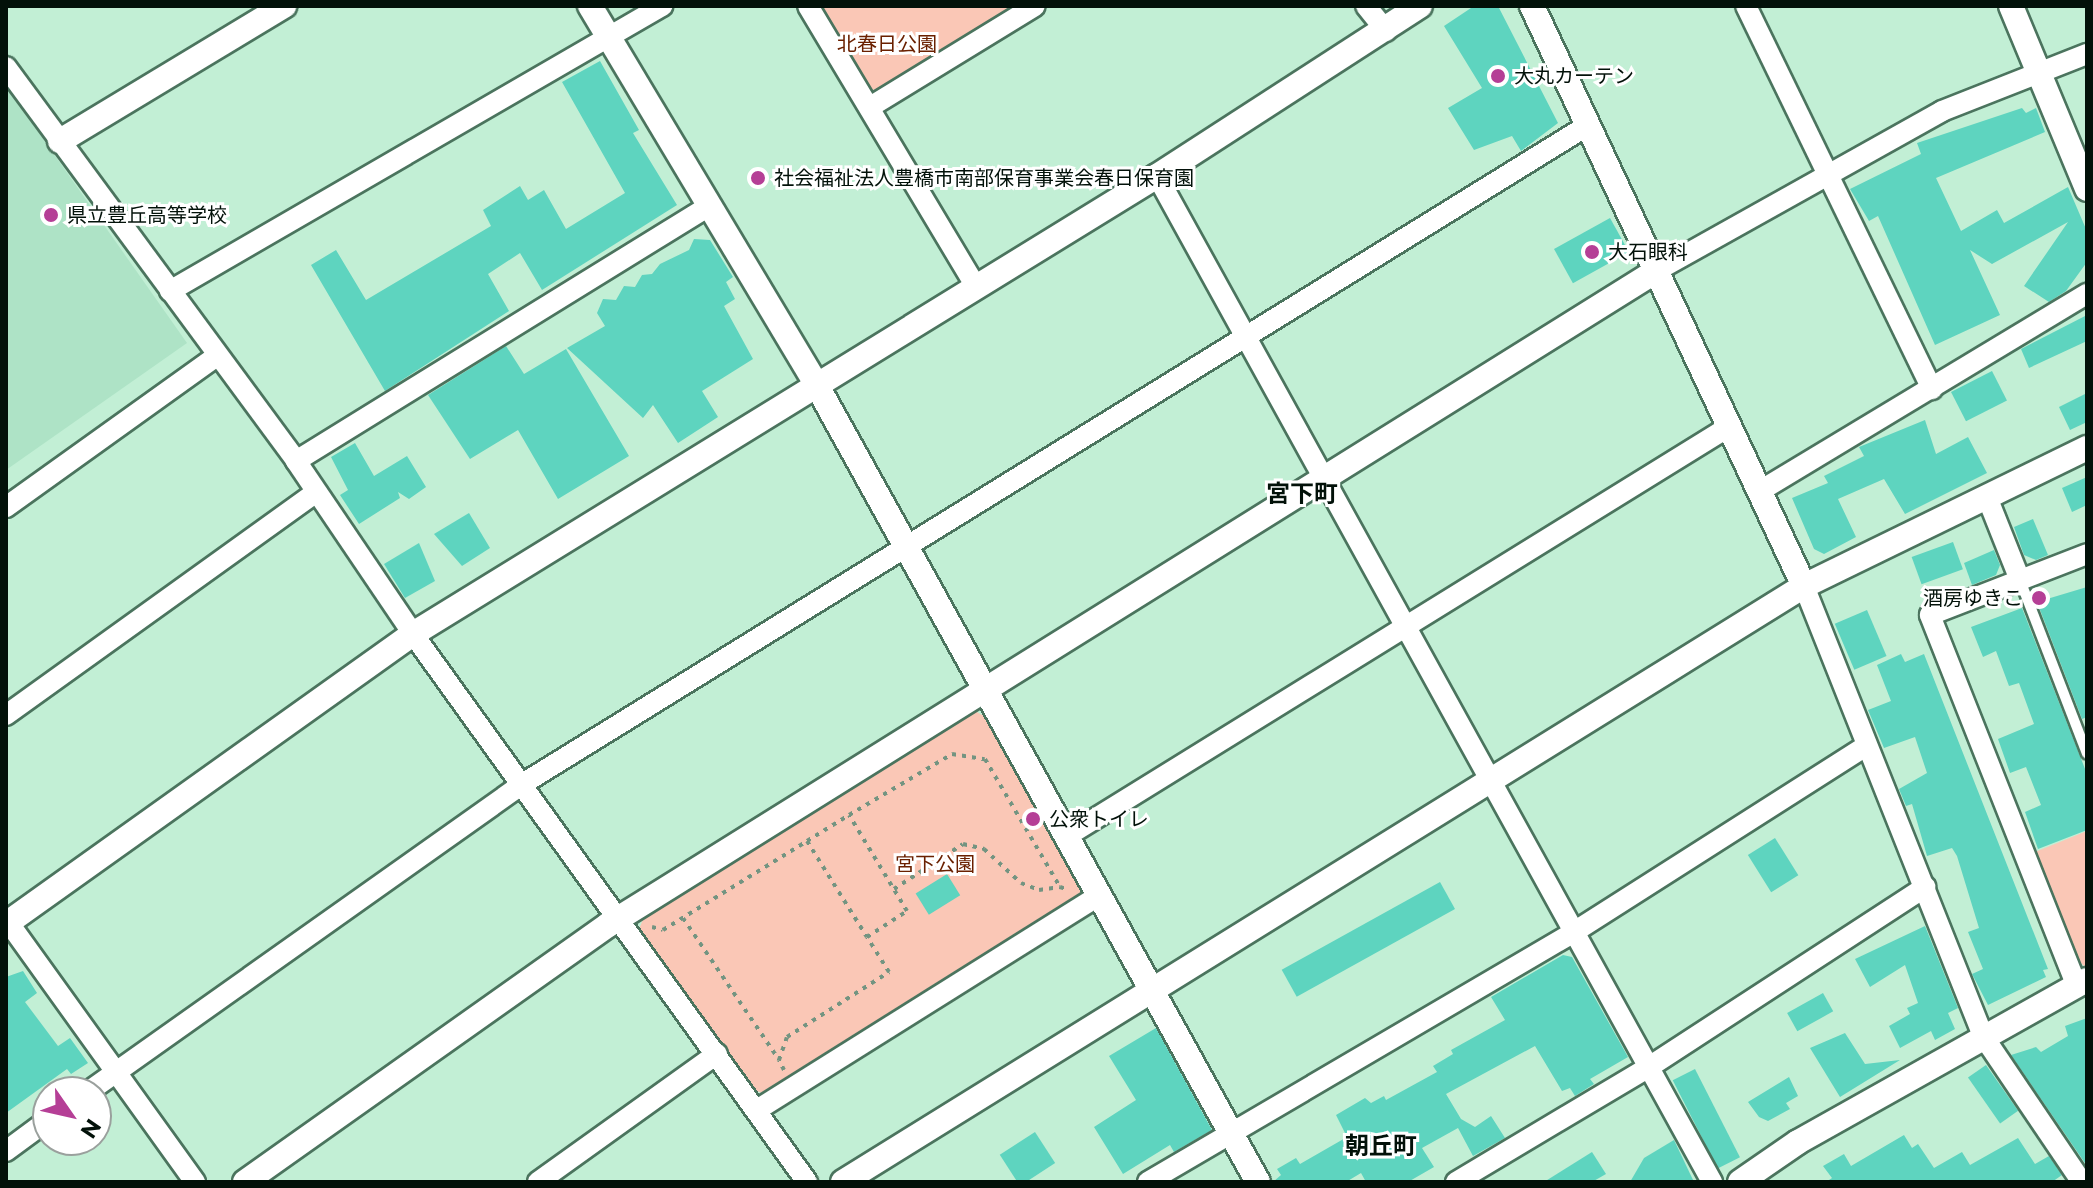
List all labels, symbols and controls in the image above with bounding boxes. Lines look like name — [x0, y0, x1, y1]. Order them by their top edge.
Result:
park label: 北春日公園 — [837, 32, 937, 56]
place label: 大丸カーテン — [1514, 64, 1634, 88]
marker: 大丸カーテン — [1489, 67, 1507, 85]
place label: 社会福祉法人豊橋市南部保育事業会春日保育園 — [774, 166, 1194, 190]
marker: 社会福祉法人豊橋市南部保育事業会春日保育園 — [749, 169, 767, 187]
place label: 県立豊丘高等学校 — [67, 203, 227, 227]
marker: 県立豊丘高等学校 — [42, 206, 60, 224]
place label: 大石眼科 — [1608, 240, 1688, 264]
marker: 大石眼科 — [1583, 243, 1601, 261]
district label: 宮下町 — [1266, 480, 1338, 508]
place label: 酒房ゆきこ — [1923, 586, 2023, 610]
marker: 酒房ゆきこ — [2030, 589, 2048, 607]
place label: 公衆トイレ — [1049, 807, 1149, 831]
marker: 公衆トイレ — [1024, 810, 1042, 828]
park label: 宮下公園 — [895, 852, 975, 876]
north arrow — [32, 1076, 112, 1156]
text: N — [74, 1114, 107, 1144]
district label: 朝丘町 — [1345, 1132, 1417, 1160]

